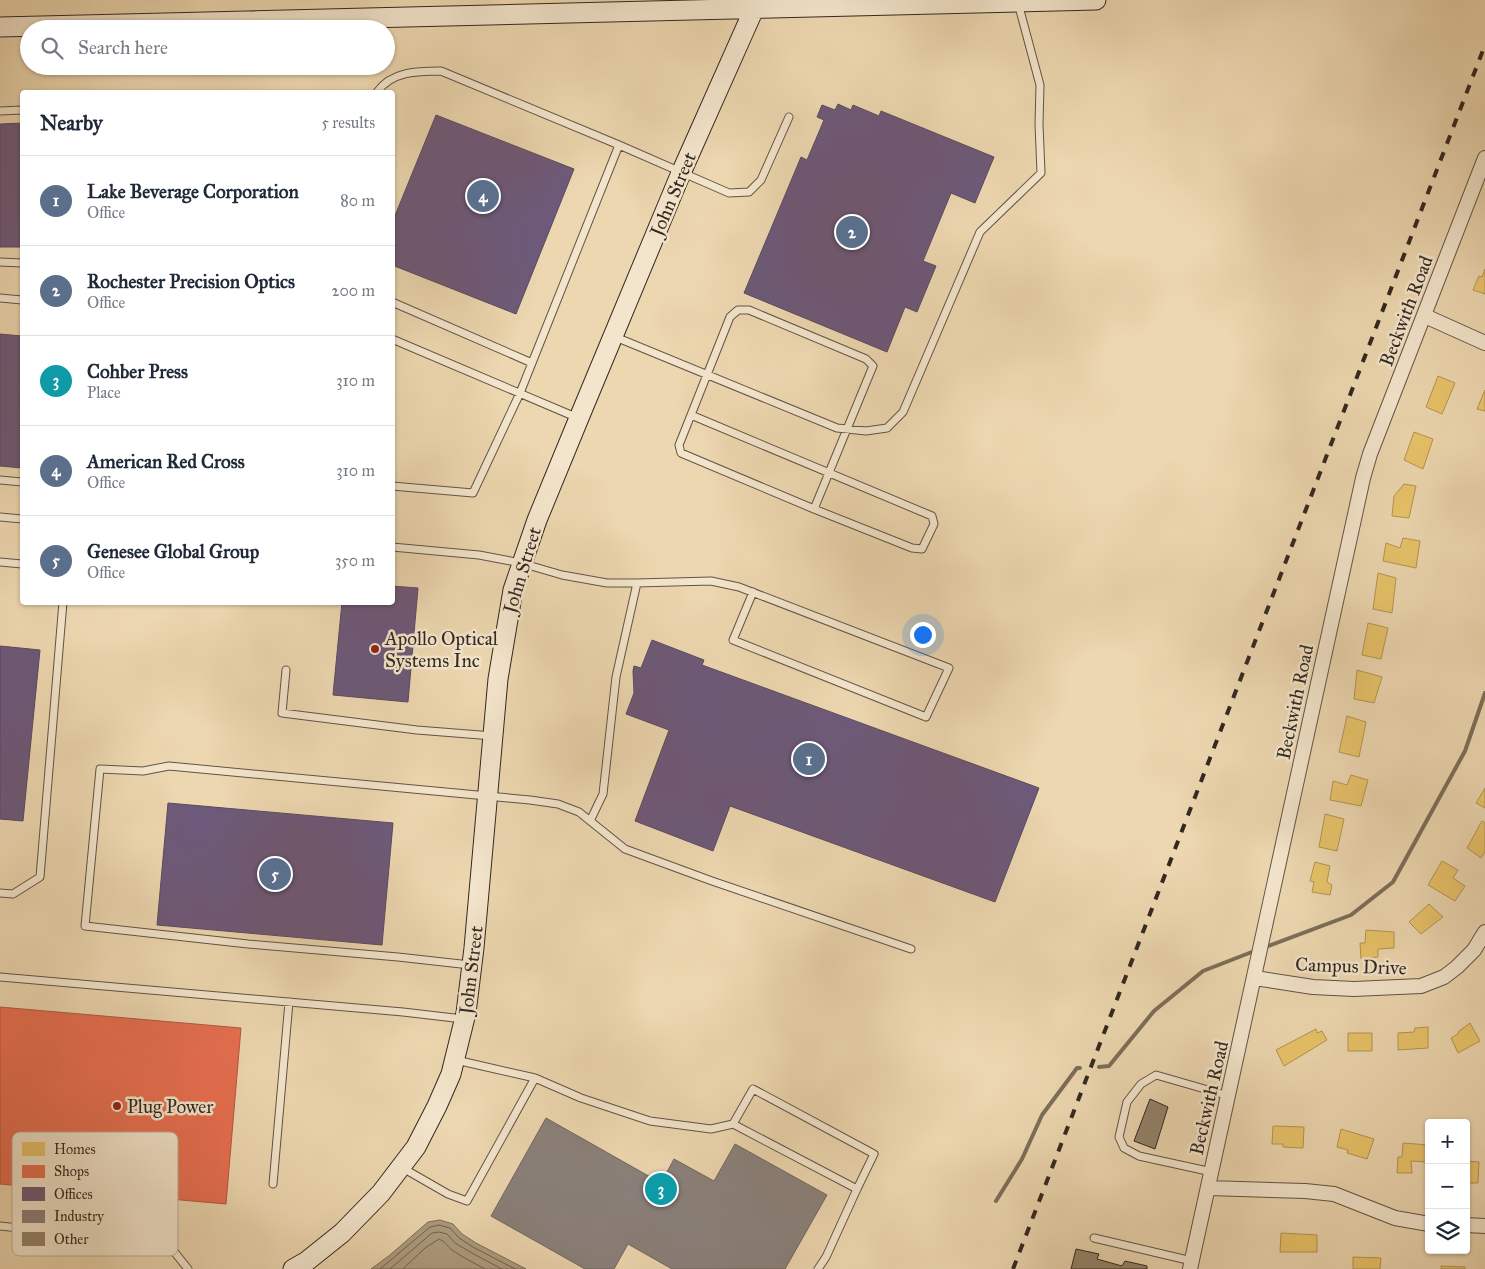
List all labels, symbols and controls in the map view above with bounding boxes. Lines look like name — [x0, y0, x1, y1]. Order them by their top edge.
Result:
search box — [20, 20, 395, 75]
icon: search — [38, 34, 66, 62]
text: Search here — [78, 36, 168, 59]
text: Nearby — [40, 110, 103, 136]
text: 5 results — [321, 113, 375, 132]
street label: John Street — [644, 148, 702, 242]
pin: 4 — [467, 177, 499, 215]
text: Lake Beverage Corporation — [87, 180, 299, 203]
text: 1 — [53, 191, 59, 210]
text: 80 m — [340, 191, 375, 210]
text: Office — [87, 203, 125, 222]
pin: 2 — [836, 213, 868, 251]
street label: Beckwith Road — [1374, 252, 1438, 370]
text: Rochester Precision Optics — [87, 270, 295, 293]
text: 2 — [52, 281, 60, 300]
text: 200 m — [332, 281, 375, 300]
text: Office — [87, 293, 125, 312]
text: Cohber Press — [87, 360, 188, 383]
text: 3 — [53, 371, 59, 390]
text: 310 m — [336, 371, 375, 390]
text: Place — [87, 383, 121, 402]
text: American Red Cross — [87, 450, 245, 473]
text: 4 — [52, 461, 60, 480]
text: 310 m — [336, 461, 375, 480]
text: Office — [87, 473, 125, 492]
street label: John Street — [497, 524, 547, 618]
text: Genesee Global Group — [87, 540, 259, 563]
text: 5 — [52, 551, 60, 570]
text: 350 m — [335, 551, 375, 570]
text: Office — [87, 563, 125, 582]
your location — [910, 622, 936, 648]
place label: Apollo Optical Systems Inc — [384, 627, 499, 672]
street label: Beckwith Road — [1272, 642, 1318, 761]
marker: Apollo Optical Systems Inc — [369, 643, 381, 655]
pin: 1 — [793, 740, 825, 778]
pin: 5 — [259, 855, 291, 893]
street label: John Street — [454, 924, 489, 1018]
street label: Campus Drive — [1295, 953, 1407, 979]
street label: Beckwith Road — [1185, 1038, 1233, 1157]
place label: Plug Power — [127, 1095, 214, 1119]
marker: Plug Power — [111, 1100, 123, 1112]
map controls — [1425, 1119, 1470, 1254]
button: + — [1425, 1119, 1470, 1164]
legend — [12, 1132, 178, 1256]
text: Homes — [54, 1141, 96, 1158]
text: Shops — [54, 1163, 89, 1180]
button: − — [1425, 1164, 1470, 1209]
pin: 3 — [645, 1170, 677, 1208]
text: Offices — [54, 1186, 93, 1203]
text: Industry — [54, 1208, 104, 1225]
button: layers — [1425, 1209, 1470, 1254]
text: Other — [54, 1231, 89, 1248]

